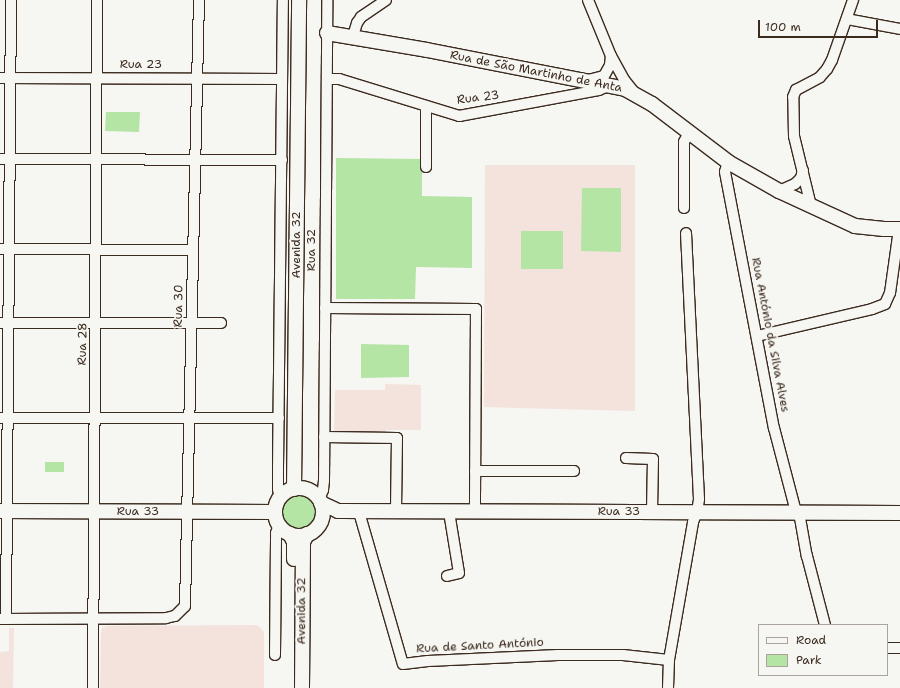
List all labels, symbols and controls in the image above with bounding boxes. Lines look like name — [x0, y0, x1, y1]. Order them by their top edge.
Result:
scale bar — [760, 12, 880, 38]
text: 100 m — [765, 19, 801, 35]
street label: Rua de São Martinho de Anta — [449, 48, 623, 96]
street label: Rua 23 — [120, 58, 162, 72]
street label: Rua 23 — [456, 88, 500, 108]
street label: Avenida 32 — [290, 211, 304, 279]
street label: Rua 32 — [305, 229, 319, 271]
street label: Rua António da Silva Alves — [748, 256, 792, 414]
street label: Rua 30 — [171, 284, 187, 328]
street label: Rua 28 — [75, 322, 91, 366]
street label: Rua 33 — [117, 505, 159, 519]
street label: Rua 33 — [598, 505, 640, 519]
street label: Avenida 32 — [295, 577, 309, 645]
legend — [758, 624, 888, 676]
text: Road — [796, 632, 826, 648]
street label: Rua de Santo António — [416, 635, 544, 657]
text: Park — [796, 652, 822, 668]

